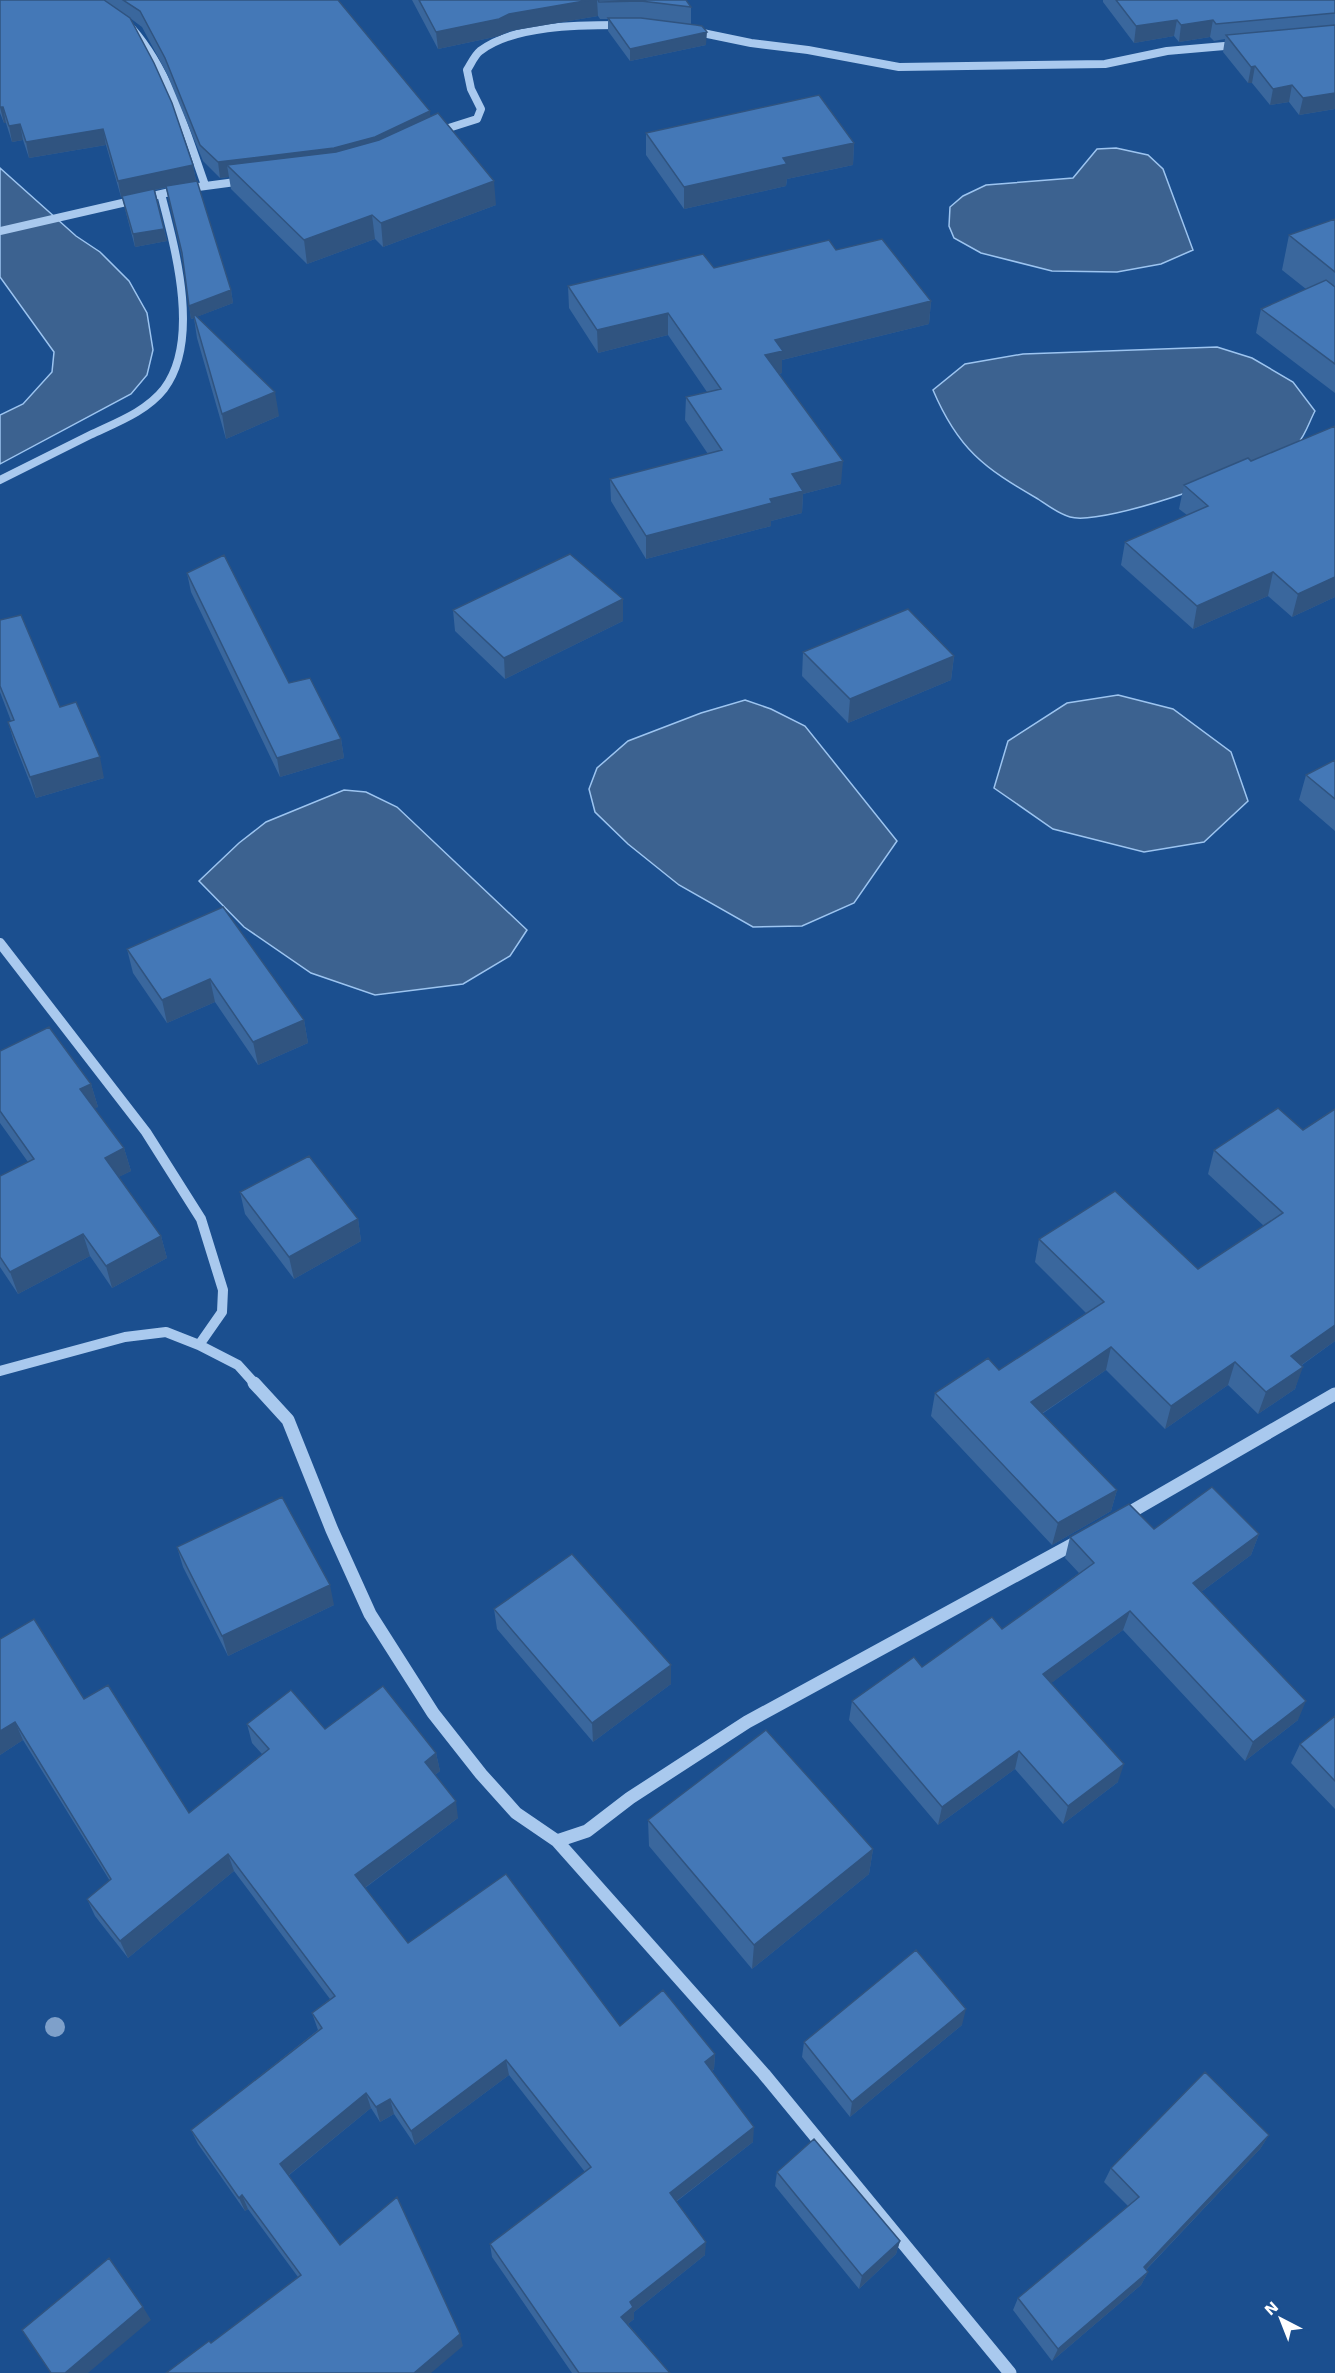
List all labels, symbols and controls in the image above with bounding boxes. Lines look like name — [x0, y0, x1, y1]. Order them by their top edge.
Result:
north arrow — [1251, 2289, 1311, 2349]
text: N — [1261, 2297, 1282, 2319]

